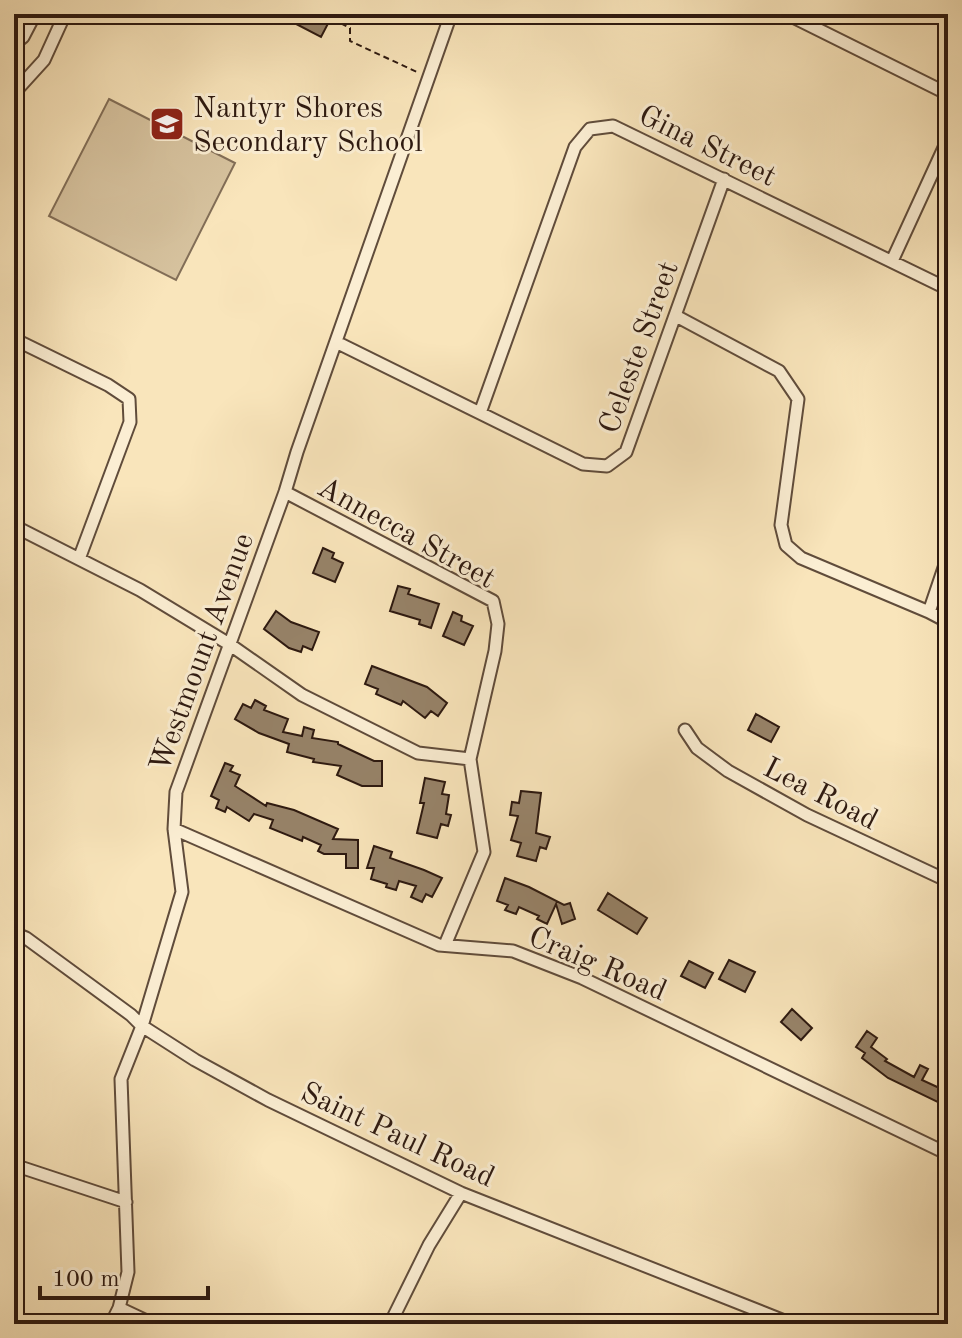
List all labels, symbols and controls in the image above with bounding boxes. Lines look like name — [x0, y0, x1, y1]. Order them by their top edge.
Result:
place label: Nantyr Shores Secondary School — [193, 94, 423, 158]
street label: Gina Street — [634, 101, 780, 193]
school or university icon: Nantyr Shores Secondary School — [148, 105, 186, 143]
street label: Celeste Street — [595, 257, 685, 438]
street label: Annecca Street — [312, 473, 500, 595]
street label: Westmount Avenue — [146, 529, 260, 776]
street label: Lea Road — [758, 753, 882, 836]
street label: Craig Road — [524, 922, 671, 1007]
street label: Saint Paul Road — [296, 1078, 499, 1194]
scale bar — [40, 1250, 208, 1300]
text: 100 m — [52, 1268, 120, 1292]

